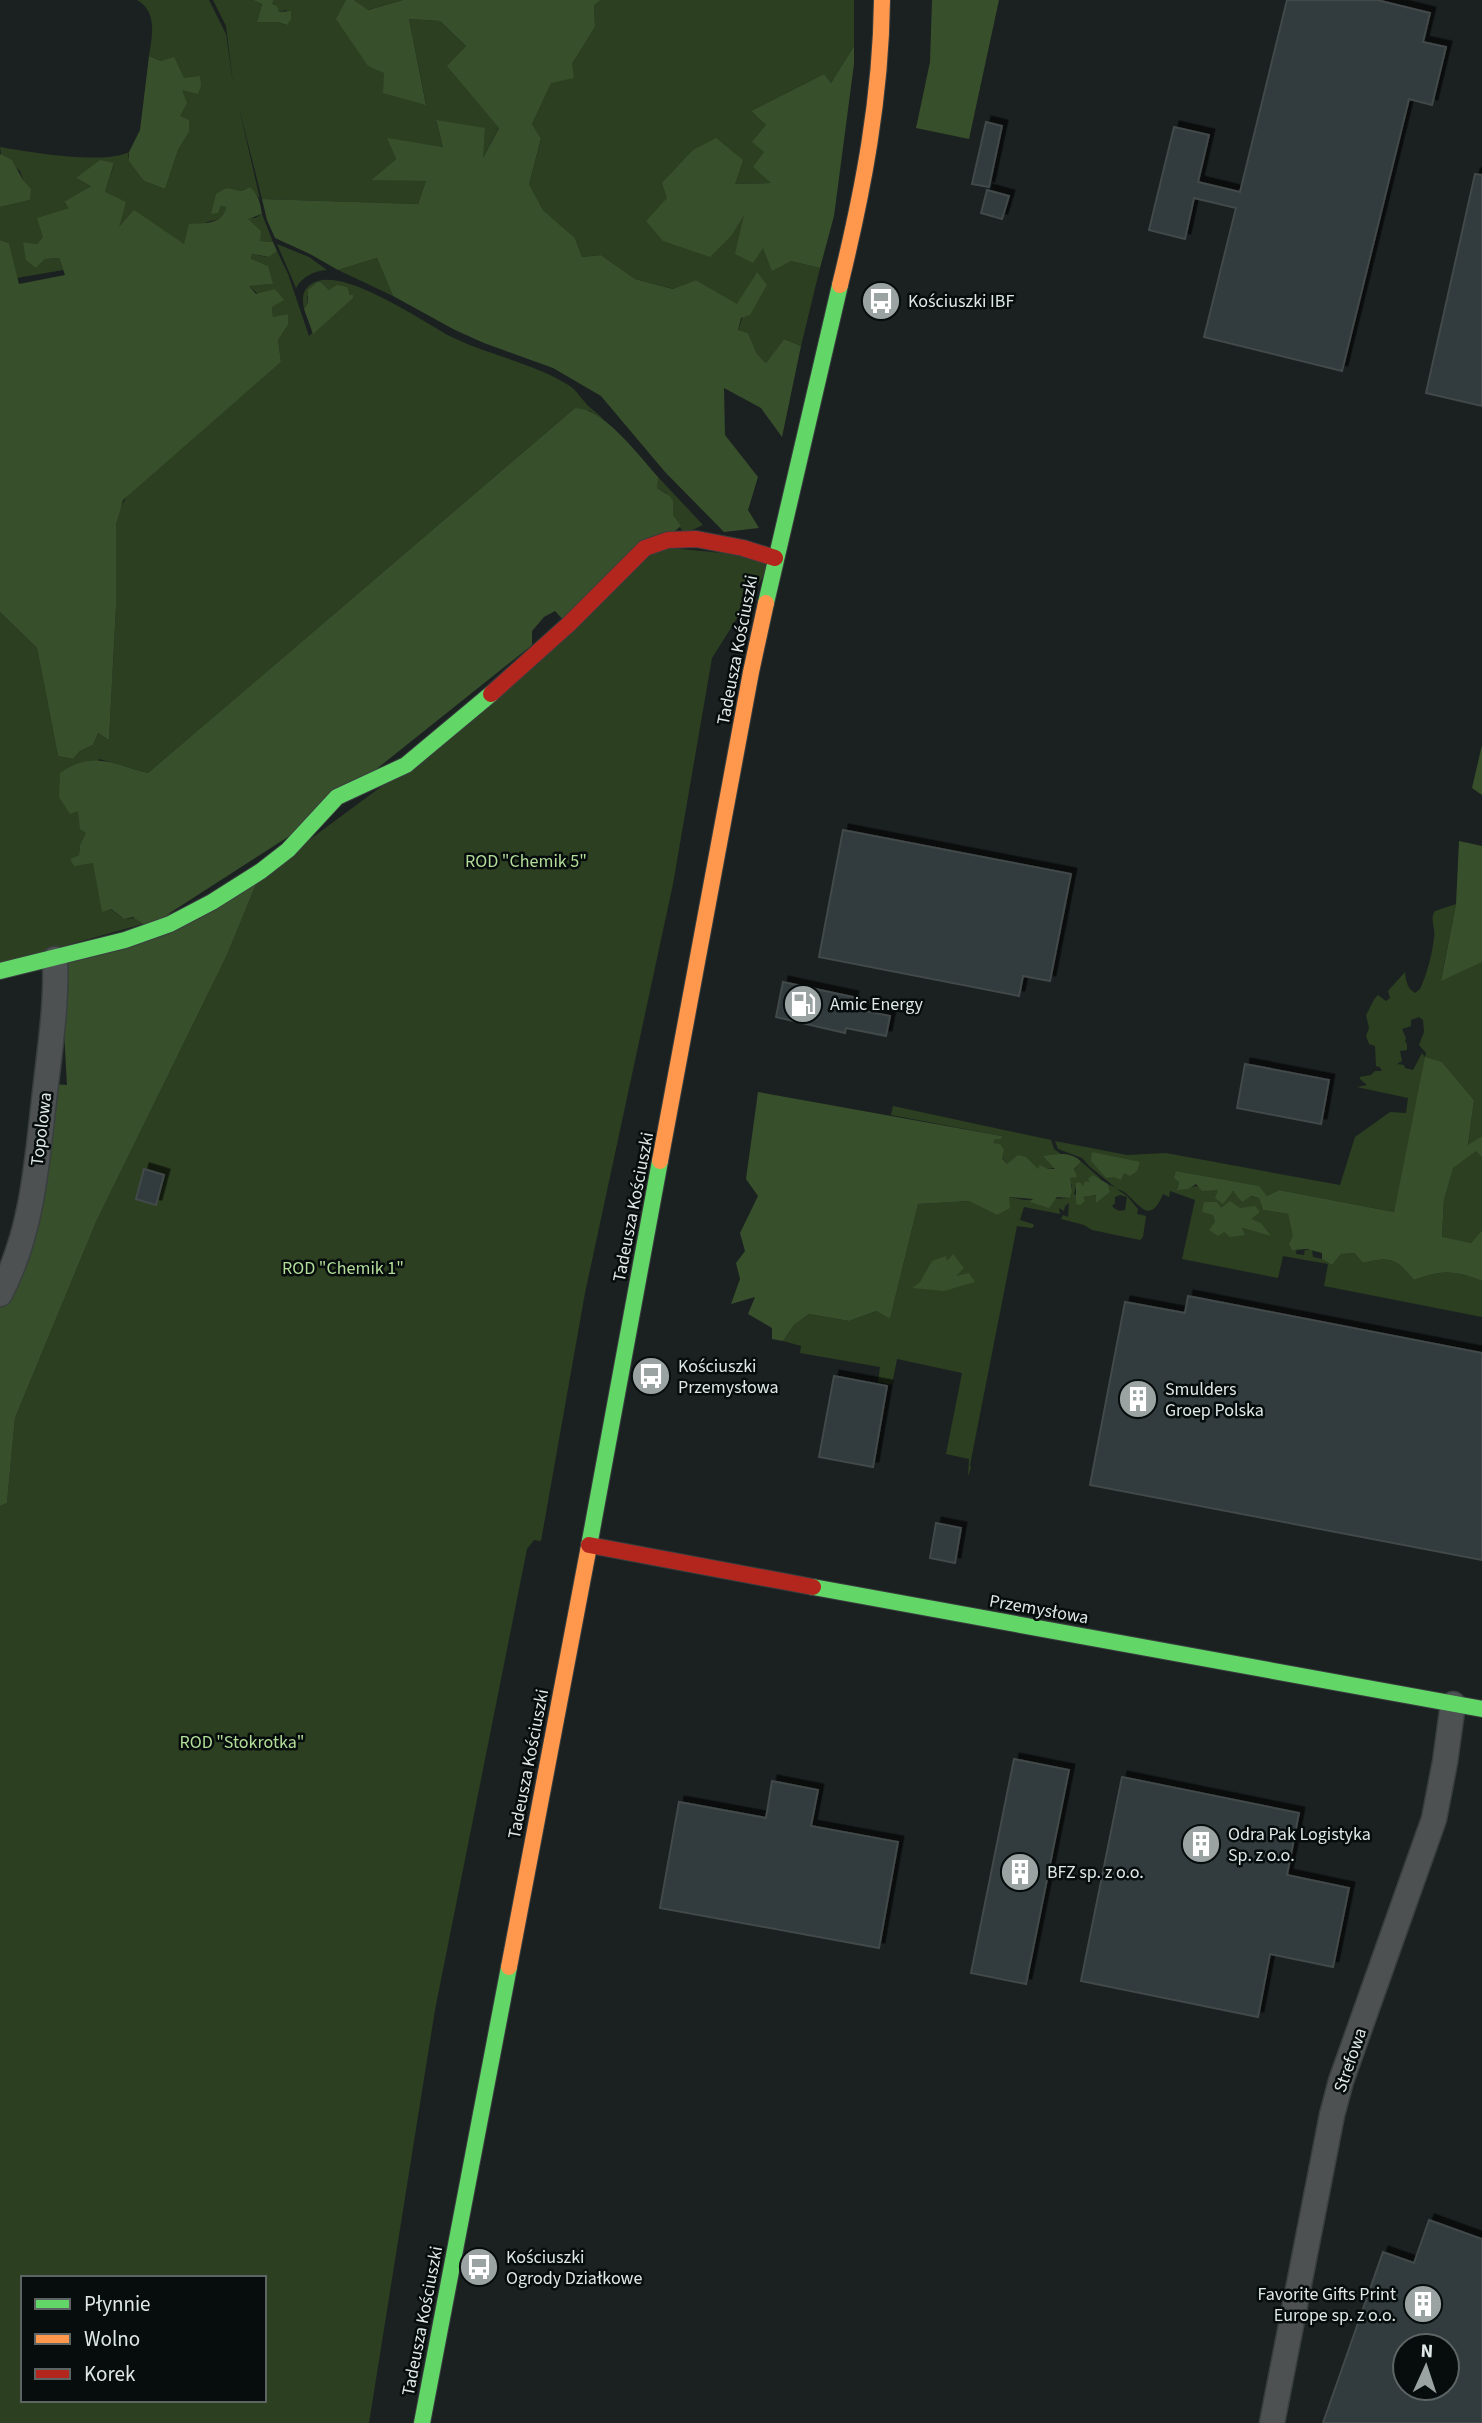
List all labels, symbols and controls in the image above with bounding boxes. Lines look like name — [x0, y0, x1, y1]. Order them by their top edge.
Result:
bus stop icon: Kościuszki IBF — [860, 280, 902, 322]
place label: Kościuszki IBF — [908, 289, 1014, 314]
street label: Tadeusza Kościuszki — [711, 573, 764, 727]
park label: ROD "Chemik 5" — [465, 849, 587, 874]
fuel station icon: Amic Energy — [782, 983, 824, 1025]
place label: Amic Energy — [830, 992, 924, 1017]
street label: Topolowa — [25, 1091, 58, 1167]
street label: Tadeusza Kościuszki — [607, 1130, 660, 1284]
park label: ROD "Chemik 1" — [282, 1256, 404, 1281]
place label: Kościuszki Przemysłowa — [678, 1354, 779, 1400]
bus stop icon: Kościuszki Przemysłowa — [630, 1355, 672, 1397]
place label: Smulders Groep Polska — [1165, 1377, 1264, 1423]
building icon: Smulders Groep Polska — [1117, 1378, 1159, 1420]
street label: Przemysłowa — [987, 1588, 1091, 1631]
street label: Tadeusza Kościuszki — [502, 1687, 555, 1841]
park label: ROD "Stokrotka" — [179, 1730, 305, 1755]
place label: Odra Pak Logistyka Sp. z o.o. — [1228, 1822, 1371, 1868]
building icon: Odra Pak Logistyka Sp. z o.o. — [1180, 1823, 1222, 1865]
building icon: BFZ sp. z o.o. — [999, 1851, 1041, 1893]
place label: BFZ sp. z o.o. — [1047, 1860, 1144, 1885]
street label: Strefowa — [1328, 2024, 1373, 2096]
street label: Tadeusza Kościuszki — [396, 2244, 449, 2398]
place label: Kościuszki Ogrody Działkowe — [506, 2245, 642, 2291]
bus stop icon: Kościuszki Ogrody Działkowe — [458, 2246, 500, 2288]
legend — [21, 2276, 266, 2402]
place label: Favorite Gifts Print Europe sp. z o.o. — [1258, 2282, 1396, 2328]
building icon: Favorite Gifts Print Europe sp. z o.o. — [1402, 2283, 1444, 2325]
text: Płynnie — [84, 2289, 151, 2319]
text: Wolno — [84, 2324, 140, 2354]
north arrow — [1391, 2332, 1461, 2402]
text: N — [1420, 2338, 1434, 2365]
text: Korek — [84, 2359, 136, 2389]

